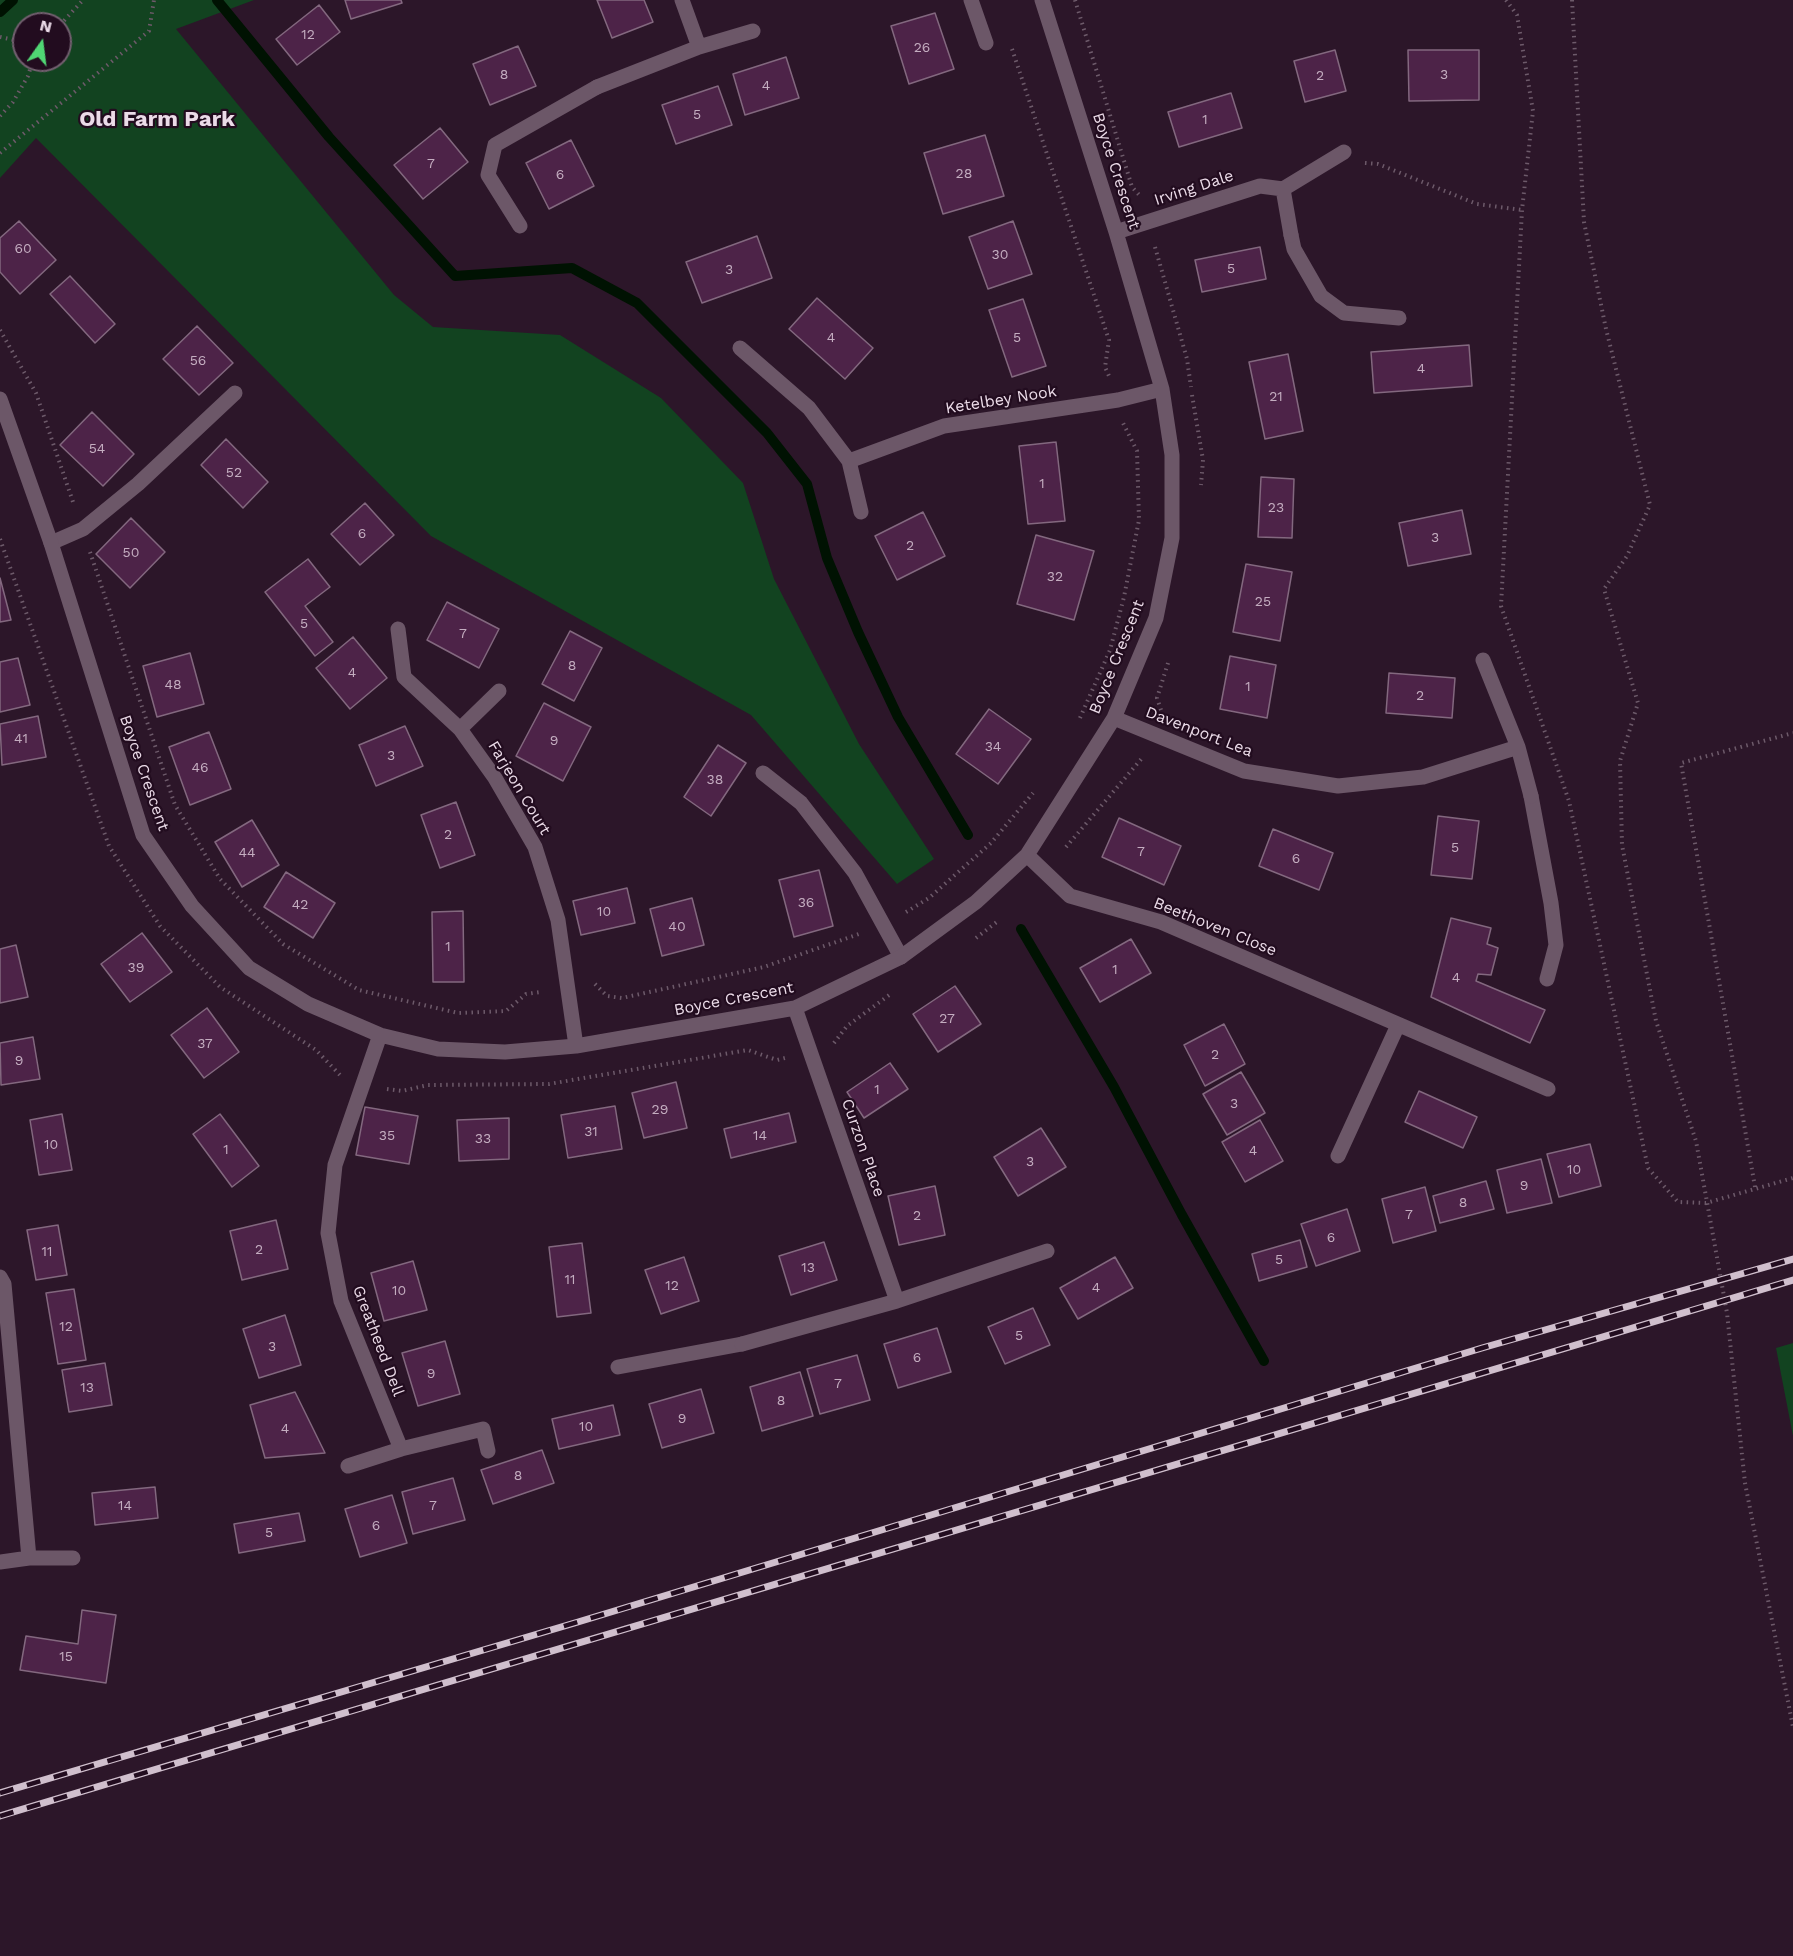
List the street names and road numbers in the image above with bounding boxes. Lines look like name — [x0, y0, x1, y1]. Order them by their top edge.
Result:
street label: Boyce Crescent — [1088, 110, 1144, 232]
street label: Irving Dale — [1152, 166, 1236, 210]
street label: Ketelbey Nook — [944, 382, 1058, 418]
street label: Boyce Crescent — [1085, 597, 1149, 717]
street label: Davenport Lea — [1143, 703, 1255, 761]
street label: Boyce Crescent — [115, 713, 173, 833]
street label: Farjeon Court — [483, 738, 555, 838]
street label: Beethoven Close — [1151, 894, 1279, 960]
street label: Boyce Crescent — [673, 978, 795, 1020]
street label: Curzon Place — [837, 1096, 889, 1200]
street label: Greatheed Dell — [348, 1283, 408, 1399]

